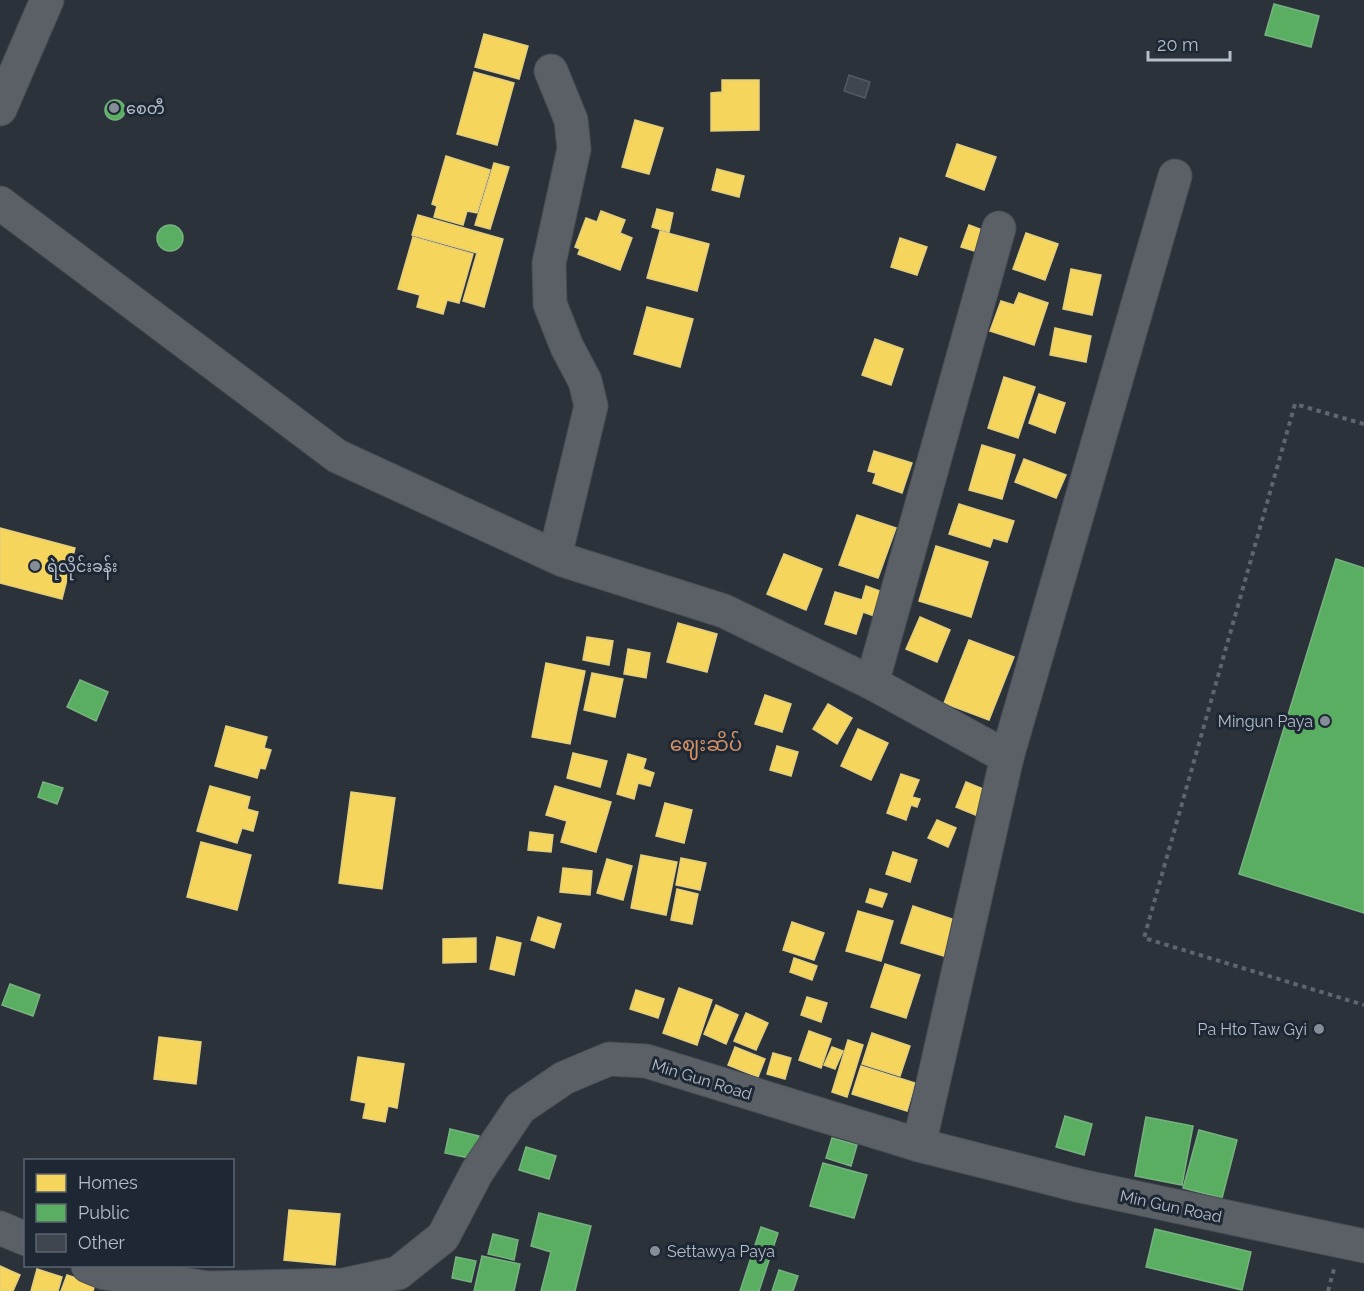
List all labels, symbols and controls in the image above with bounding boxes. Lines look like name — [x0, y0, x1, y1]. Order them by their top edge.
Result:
scale bar — [1148, 24, 1230, 62]
text: 20 m — [1157, 34, 1199, 55]
place label: စေတီ — [126, 98, 165, 118]
marker: စေတီ — [107, 101, 121, 115]
place label: ရဲလိုင်းခန်း — [47, 555, 117, 581]
marker: ရဲလိုင်းခန်း — [28, 559, 42, 573]
place label: Mingun Paya — [1218, 712, 1313, 731]
marker: Mingun Paya — [1318, 714, 1332, 728]
district label: ဈေးဆိပ် — [670, 730, 742, 760]
place label: Pa Hto Taw Gyi — [1198, 1020, 1307, 1039]
marker: Pa Hto Taw Gyi — [1312, 1022, 1326, 1036]
street label: Min Gun Road — [649, 1055, 754, 1104]
legend — [24, 1159, 234, 1267]
text: Homes — [78, 1172, 138, 1193]
street label: Min Gun Road — [1118, 1186, 1224, 1227]
text: Public — [78, 1202, 130, 1223]
text: Other — [78, 1232, 126, 1253]
place label: Settawya Paya — [667, 1242, 775, 1261]
marker: Settawya Paya — [648, 1244, 662, 1258]

